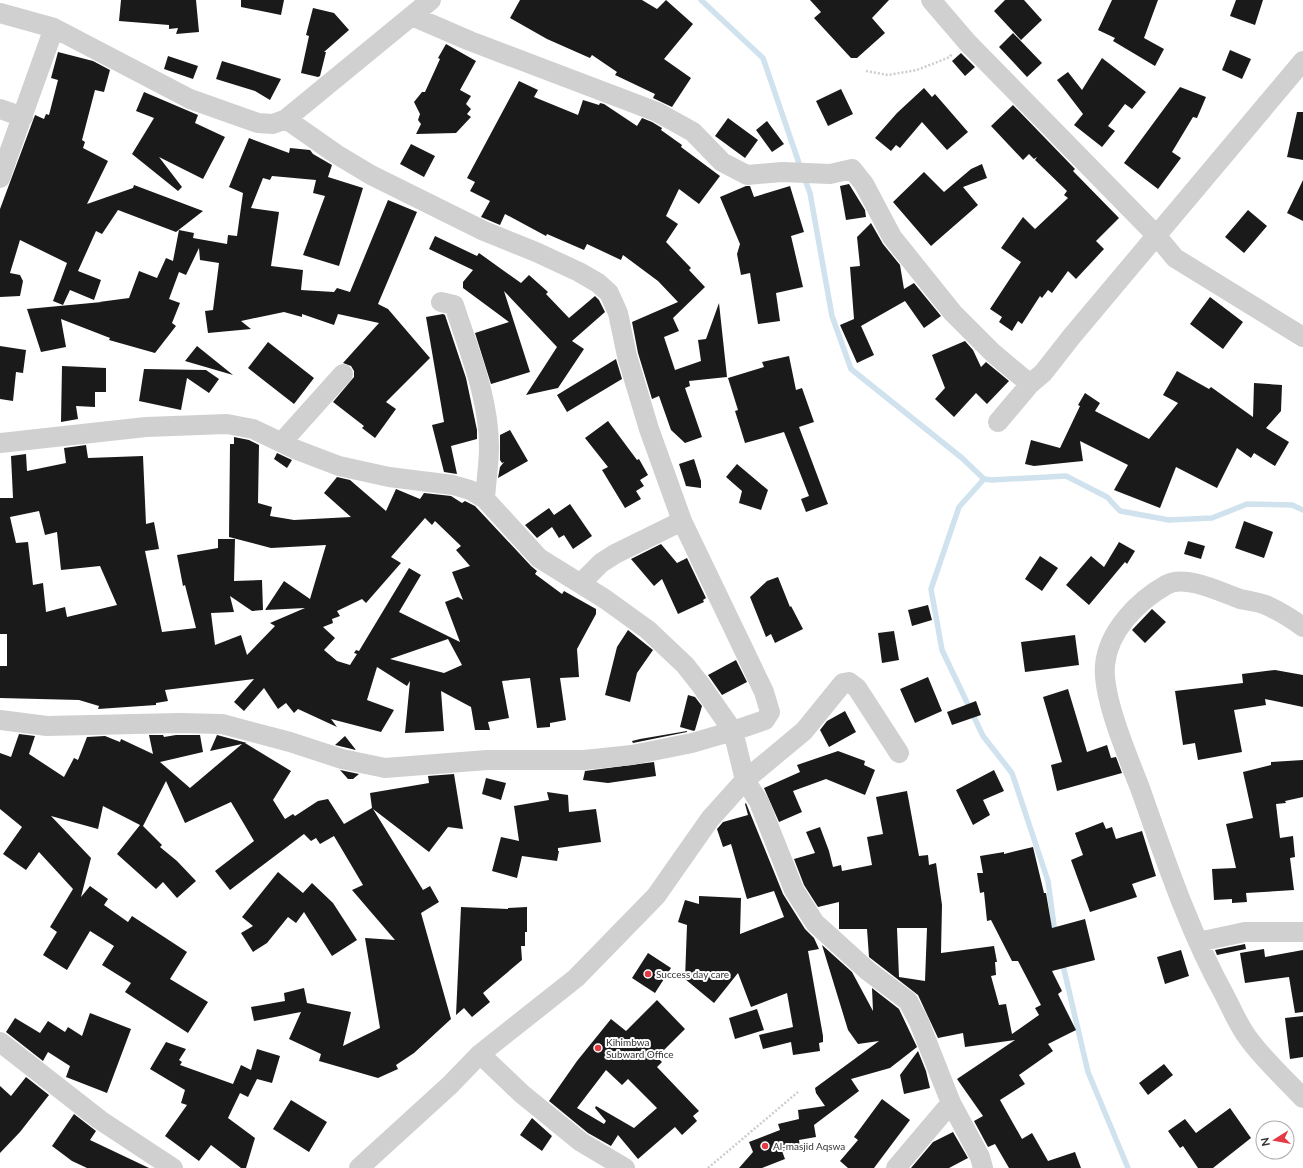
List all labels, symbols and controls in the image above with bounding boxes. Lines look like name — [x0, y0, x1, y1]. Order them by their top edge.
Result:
place label: Success day care — [656, 968, 729, 980]
marker: Success day care — [643, 969, 653, 979]
place label: Kihimbwa Subward Office — [606, 1036, 674, 1060]
marker: Kihimbwa Subward Office — [593, 1043, 603, 1053]
north arrow — [1255, 1120, 1295, 1160]
text: N — [1258, 1137, 1272, 1147]
place label: Al-masjid Aqswa — [773, 1140, 845, 1152]
marker: Al-masjid Aqswa — [760, 1141, 770, 1151]

